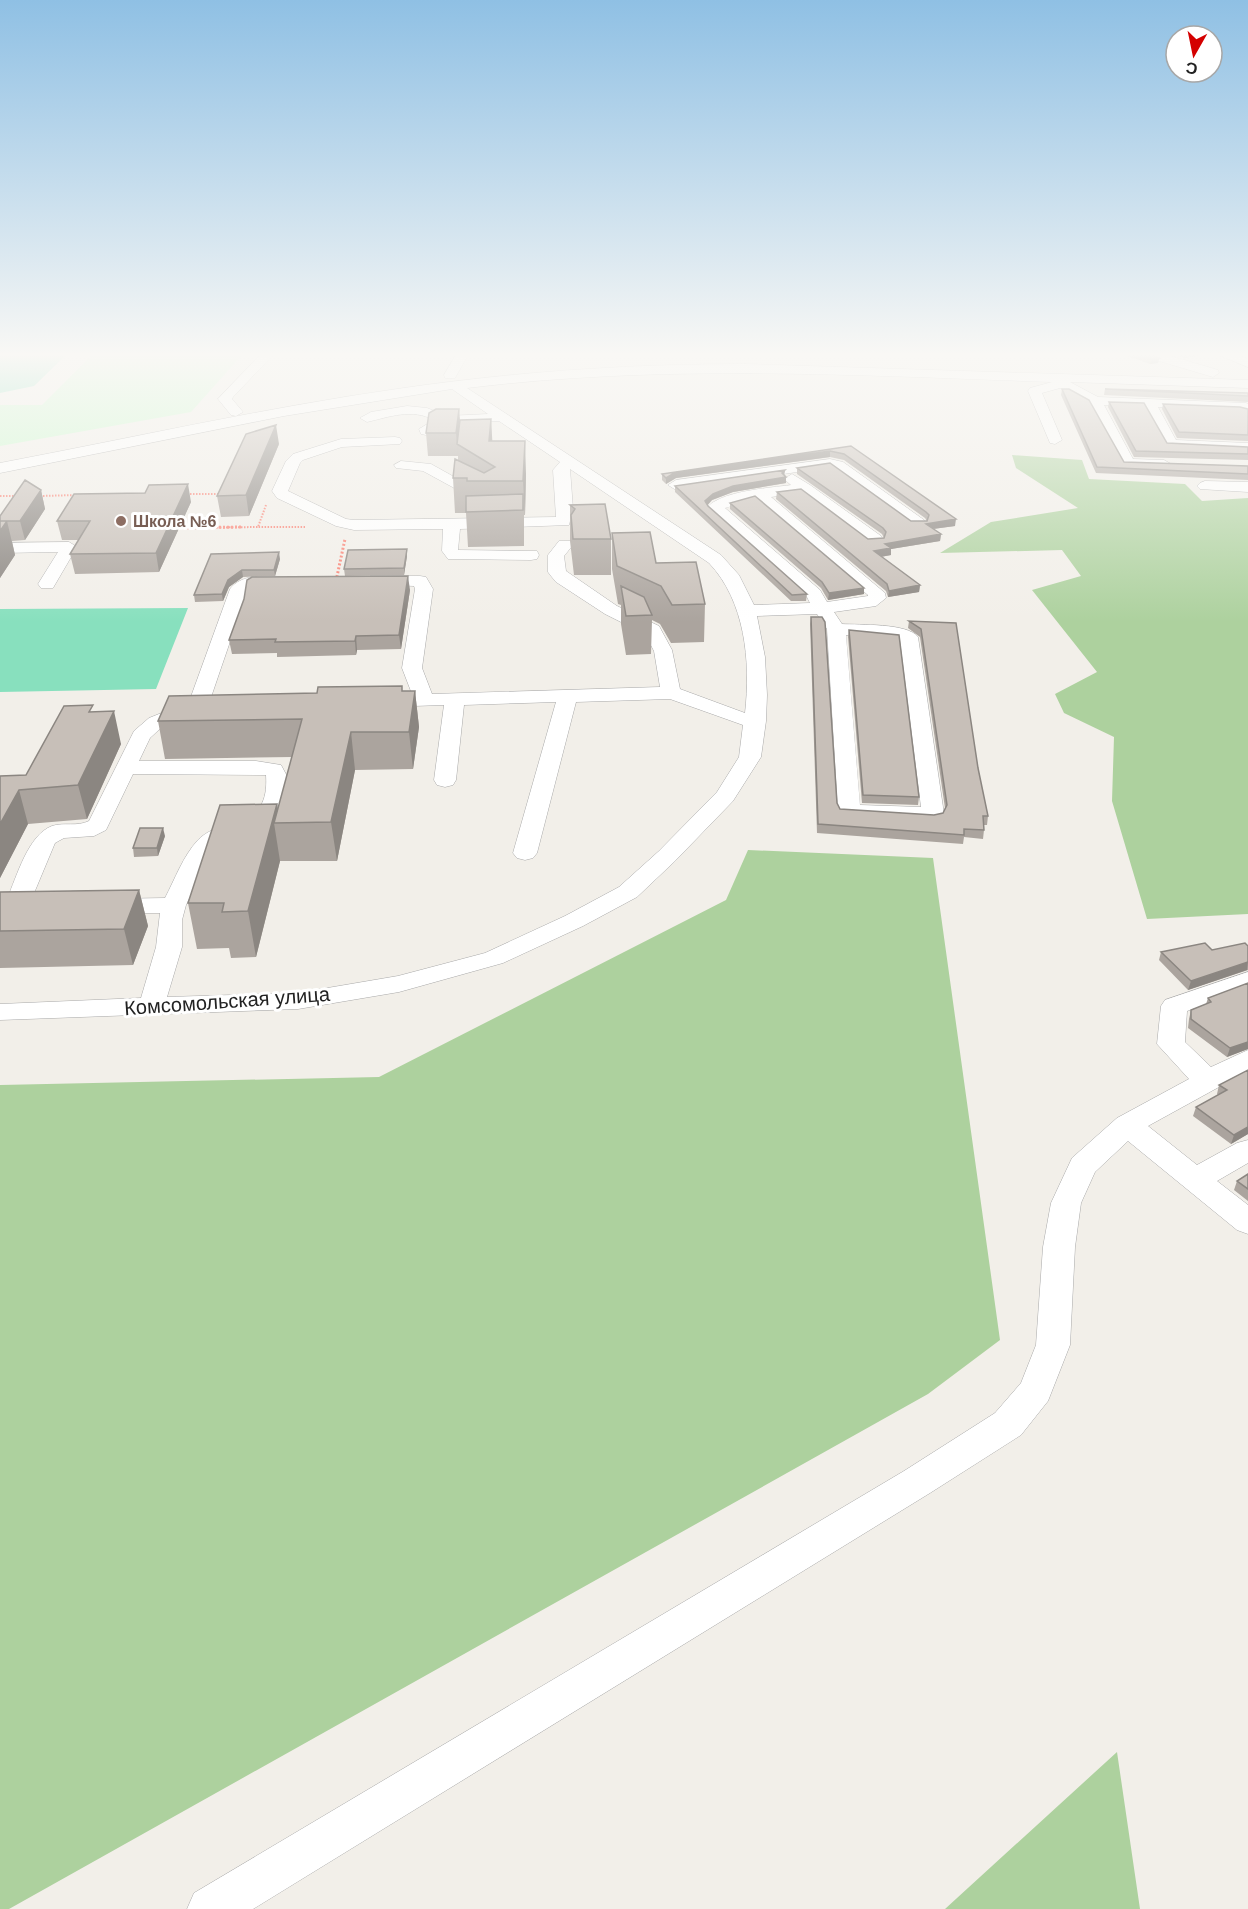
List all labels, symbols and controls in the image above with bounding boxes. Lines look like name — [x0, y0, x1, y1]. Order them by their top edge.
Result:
north arrow — [1164, 24, 1224, 84]
text: С — [1184, 59, 1199, 78]
place label: Школа №6 — [133, 513, 217, 530]
marker: Школа №6 — [114, 514, 128, 528]
street label: Комсомольская улица — [123, 983, 331, 1019]

